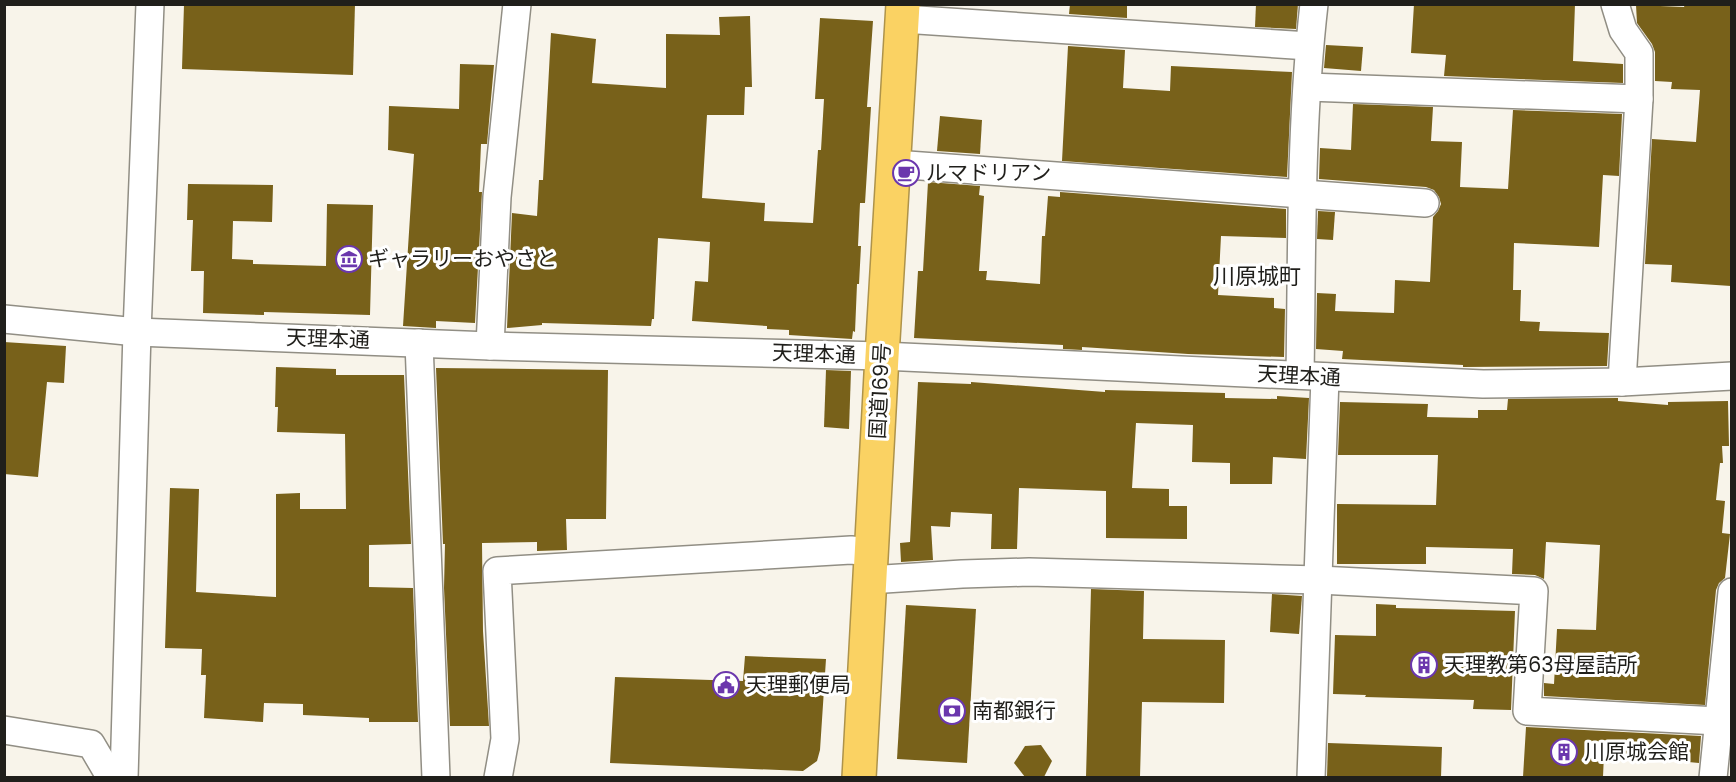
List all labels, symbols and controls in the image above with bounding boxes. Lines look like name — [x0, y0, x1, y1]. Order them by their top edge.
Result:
cafe icon: ルマドリアン — [891, 158, 921, 188]
place label: ルマドリアン — [926, 158, 1051, 187]
museum icon: ギャラリーおやさと — [334, 244, 364, 274]
place label: ギャラリーおやさと — [368, 244, 557, 273]
district label: 川原城町 — [1213, 261, 1301, 292]
street label: 天理本通 — [286, 323, 370, 354]
street label: 天理本通 — [772, 338, 856, 369]
street label: 国道169号 — [863, 342, 897, 440]
street label: 天理本通 — [1256, 359, 1342, 392]
building icon: 天理教第63母屋詰所 — [1409, 650, 1439, 680]
place label: 天理教第63母屋詰所 — [1444, 650, 1638, 679]
public building icon: 天理郵便局 — [711, 670, 741, 700]
place label: 天理郵便局 — [746, 670, 851, 699]
bank icon: 南都銀行 — [937, 696, 967, 726]
place label: 南都銀行 — [972, 696, 1056, 725]
building icon: 川原城会館 — [1549, 737, 1579, 767]
place label: 川原城会館 — [1584, 737, 1689, 766]

